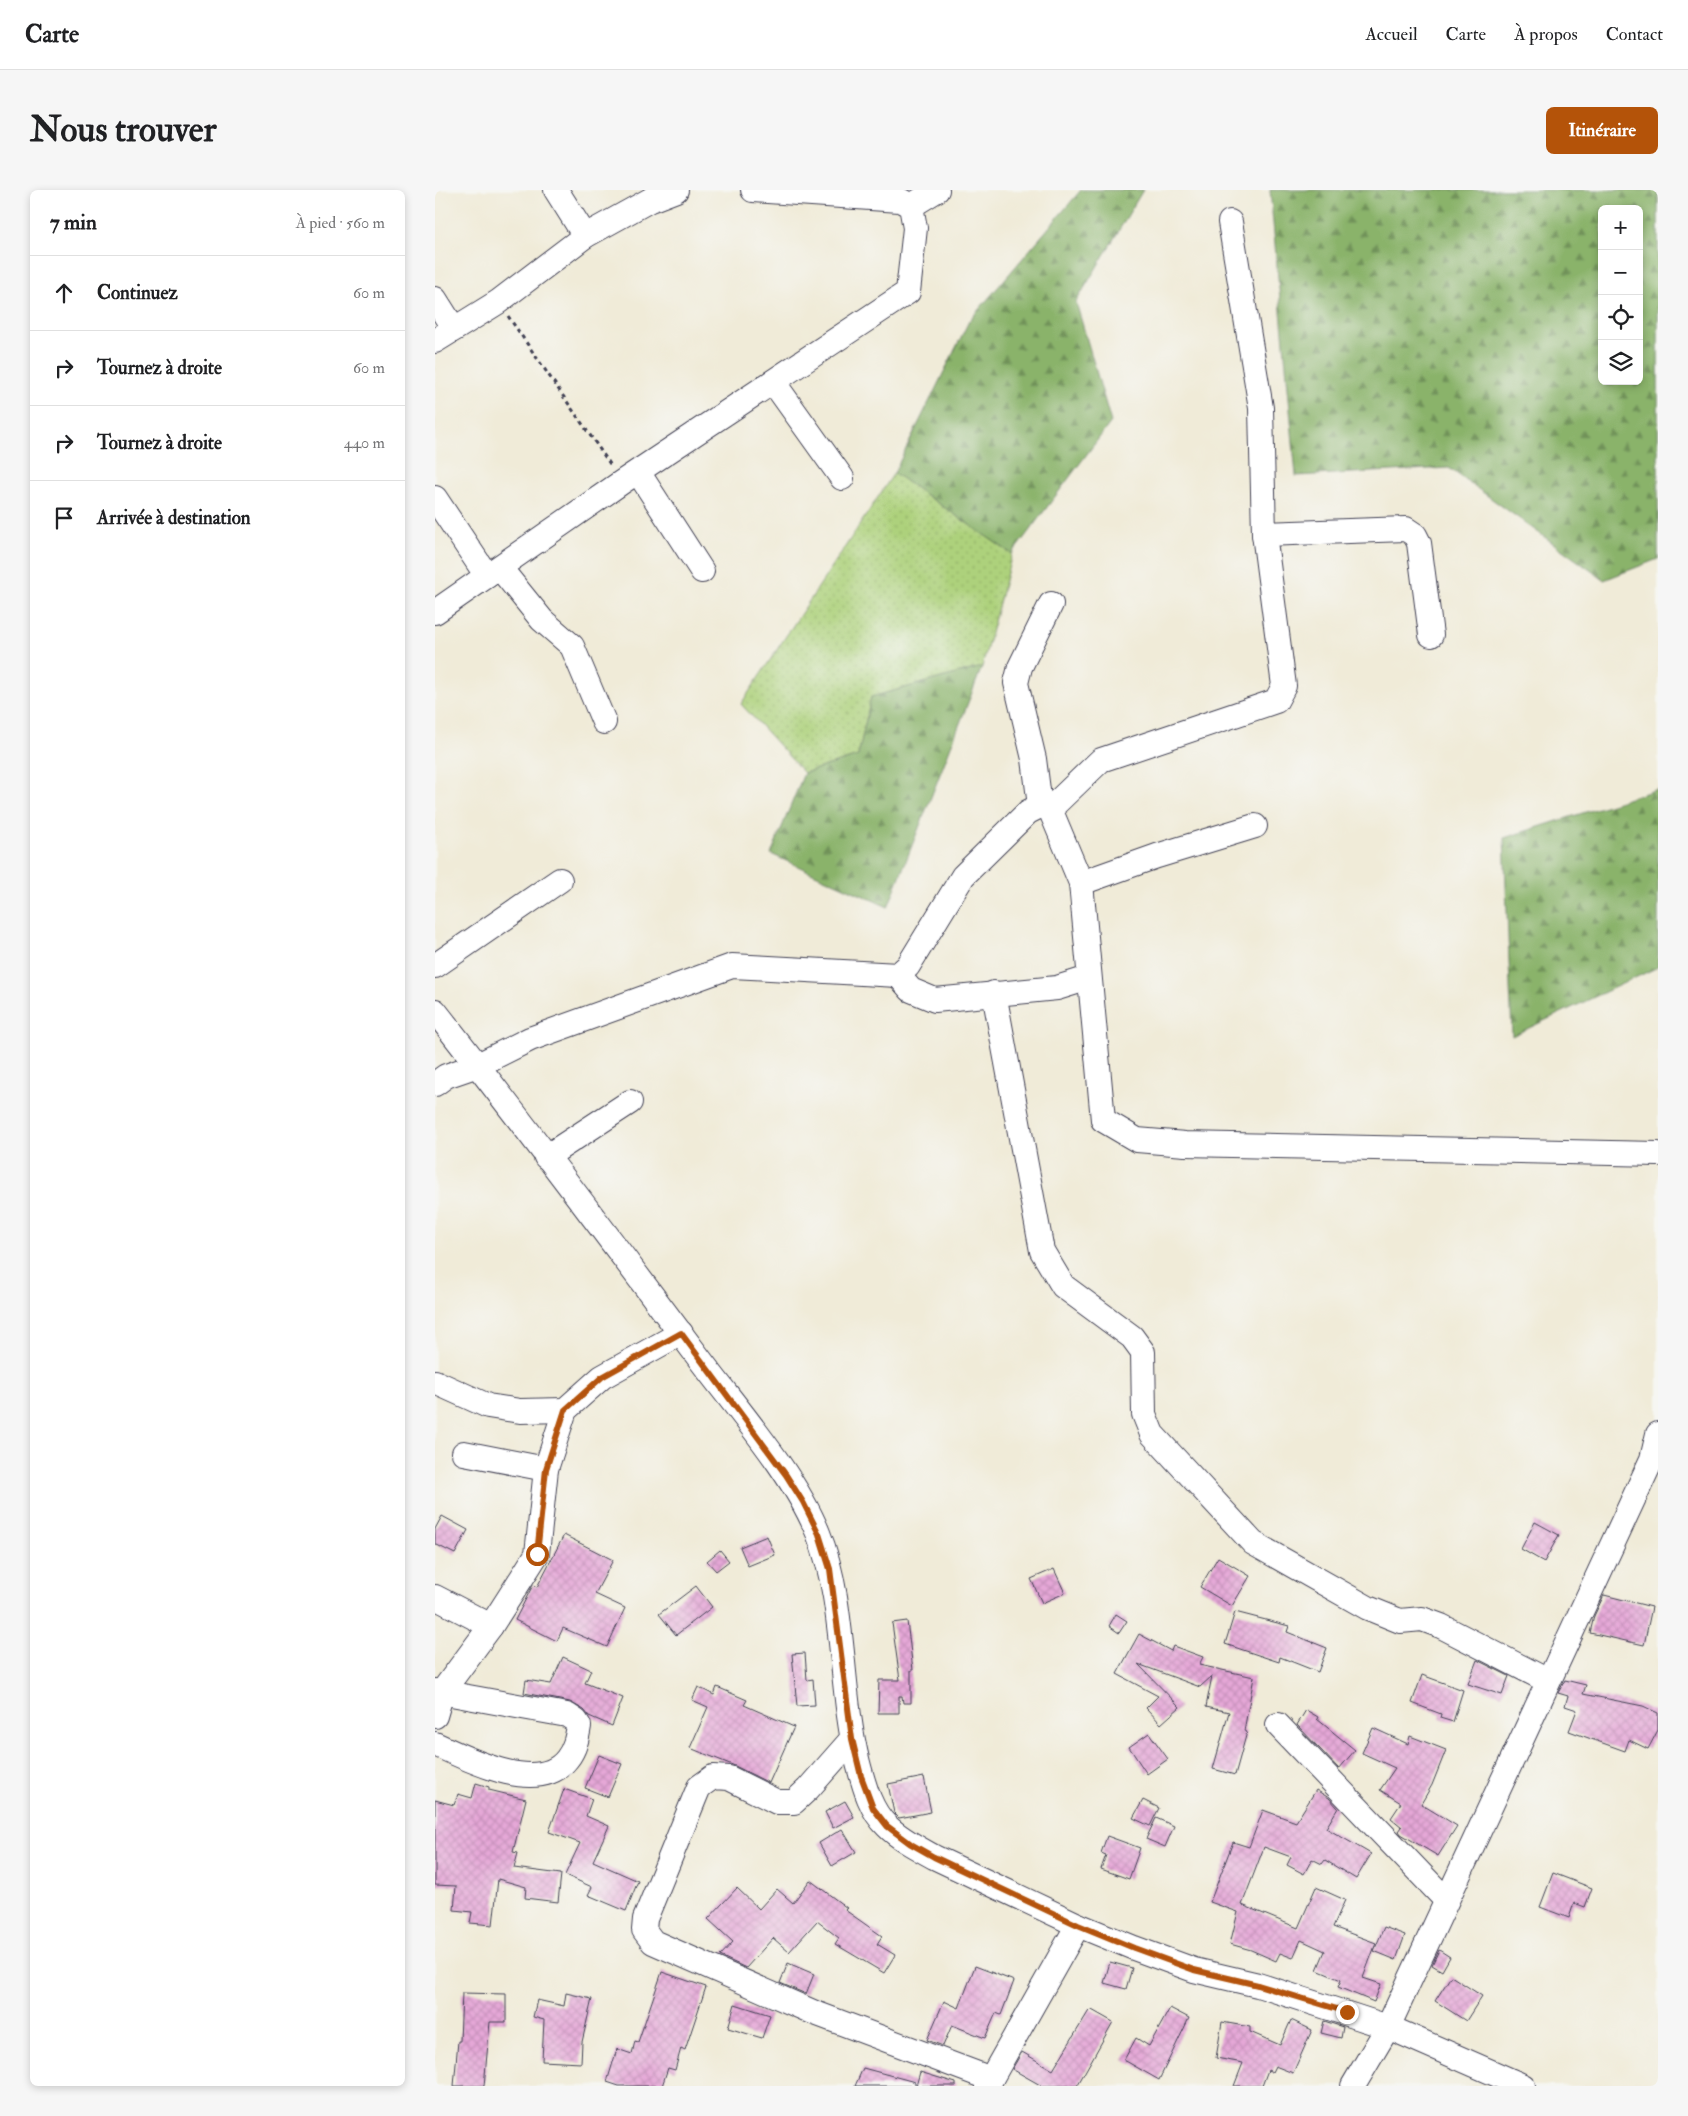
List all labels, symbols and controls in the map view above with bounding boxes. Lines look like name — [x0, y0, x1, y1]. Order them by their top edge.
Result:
text: Carte — [25, 19, 79, 50]
text: Accueil — [1365, 23, 1418, 46]
text: Carte — [1446, 23, 1486, 46]
text: À propos — [1514, 23, 1578, 46]
text: Contact — [1606, 23, 1663, 46]
button: Itinéraire — [1546, 107, 1658, 154]
text: Nous trouver — [30, 108, 217, 152]
map controls — [1598, 205, 1643, 385]
button: + — [1598, 205, 1643, 250]
text: 7 min — [50, 209, 97, 236]
text: À pied · 560 m — [296, 213, 385, 233]
button: − — [1598, 250, 1643, 295]
icon: ahead — [50, 279, 78, 307]
text: Continuez — [97, 281, 178, 305]
text: 60 m — [353, 283, 385, 303]
button: locate — [1598, 295, 1643, 340]
button: layers — [1598, 340, 1643, 385]
icon: right — [50, 354, 78, 382]
text: Tournez à droite — [97, 356, 222, 380]
text: 60 m — [353, 358, 385, 378]
icon: right — [50, 429, 78, 457]
text: Tournez à droite — [97, 431, 222, 455]
text: 440 m — [344, 433, 385, 453]
icon: arrive — [50, 504, 78, 532]
text: Arrivée à destination — [97, 506, 251, 530]
route start — [526, 1543, 549, 1566]
route end — [1336, 2001, 1359, 2024]

